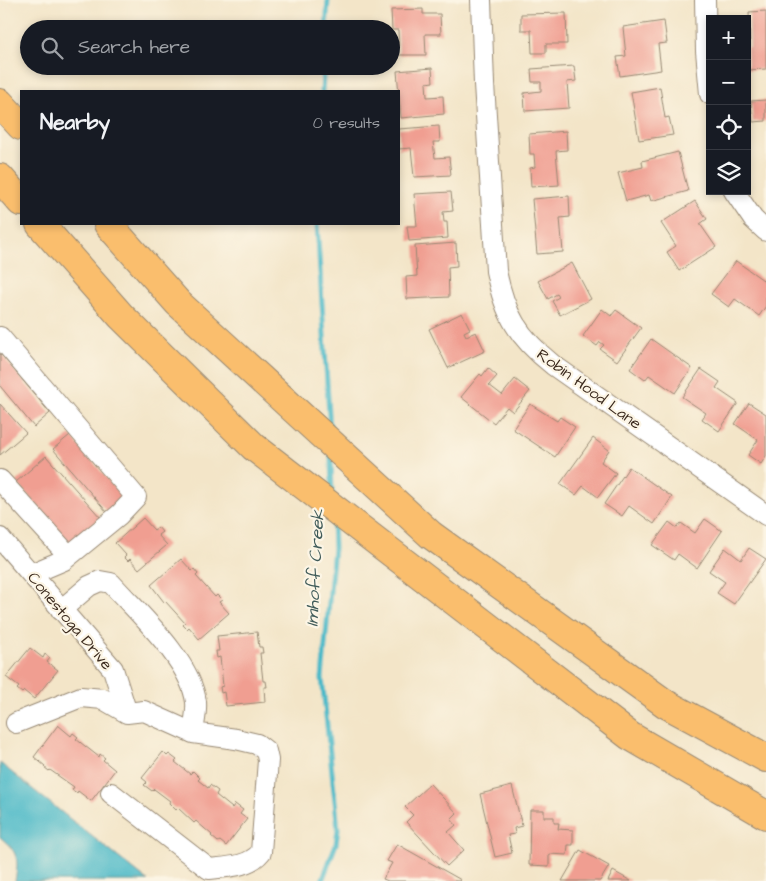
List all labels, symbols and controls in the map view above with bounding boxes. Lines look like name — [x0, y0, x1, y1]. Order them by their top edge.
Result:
map controls — [706, 15, 751, 195]
button: + — [706, 15, 751, 60]
search box — [20, 20, 400, 75]
icon: search — [38, 34, 66, 62]
text: Search here — [78, 34, 190, 61]
button: − — [706, 60, 751, 105]
button: locate — [706, 105, 751, 150]
text: Nearby — [40, 108, 110, 137]
text: 0 results — [313, 112, 380, 134]
button: layers — [706, 150, 751, 195]
street label: Robin Hood Lane — [532, 344, 646, 435]
water label: Imhoff Creek — [299, 508, 331, 627]
street label: Conestoga Drive — [22, 567, 118, 676]

